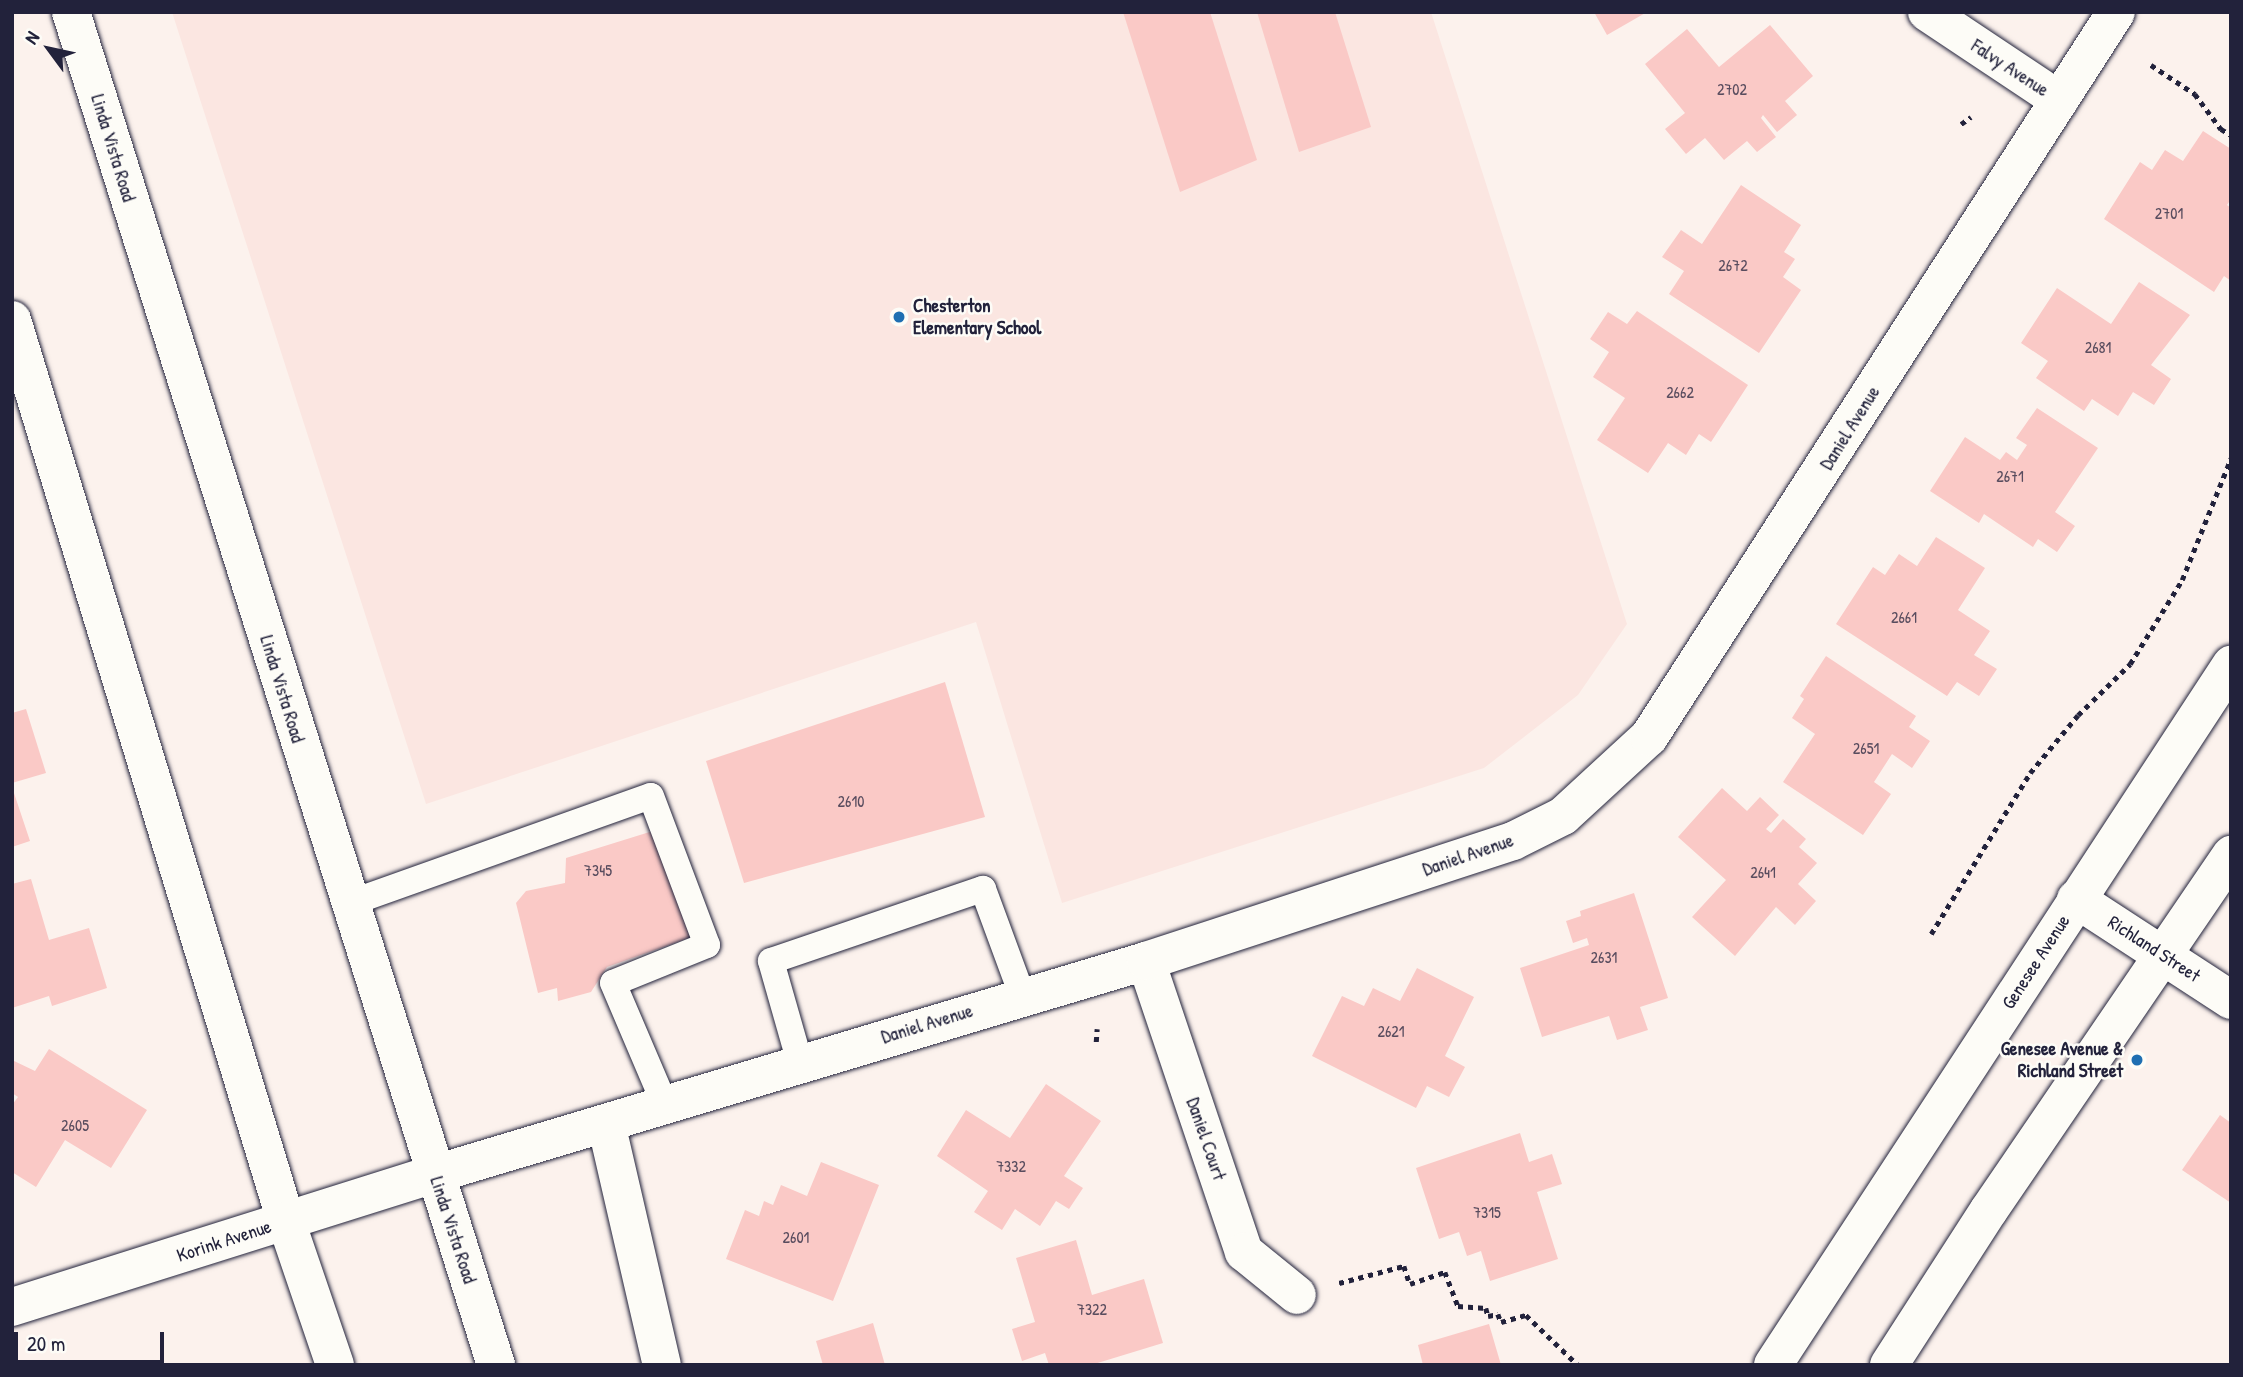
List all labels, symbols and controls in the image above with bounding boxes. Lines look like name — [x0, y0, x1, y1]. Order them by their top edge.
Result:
north arrow — [14, 14, 84, 84]
text: N — [18, 26, 45, 49]
street label: Falvy Avenue — [1967, 35, 2053, 101]
house number: 2702 — [1717, 79, 1747, 99]
street label: Linda Vista Road — [86, 92, 140, 204]
house number: 2701 — [2155, 203, 2183, 223]
house number: 2672 — [1718, 255, 1748, 275]
place label: Chesterton Elementary School — [913, 295, 1041, 339]
marker: Chesterton Elementary School — [891, 309, 907, 325]
house number: 2681 — [2085, 337, 2111, 357]
house number: 2662 — [1666, 382, 1694, 402]
street label: Daniel Avenue — [1815, 382, 1885, 474]
house number: 2671 — [1996, 466, 2024, 486]
house number: 2661 — [1891, 607, 1917, 627]
street label: Linda Vista Road — [255, 633, 309, 745]
house number: 2651 — [1853, 738, 1879, 758]
house number: 2610 — [838, 791, 864, 811]
street label: Daniel Avenue — [1420, 829, 1516, 881]
house number: 7345 — [584, 860, 612, 880]
house number: 2641 — [1750, 862, 1776, 882]
street label: Genesee Avenue — [1997, 911, 2075, 1013]
street label: Richland Street — [2104, 911, 2204, 987]
house number: 2631 — [1591, 947, 1617, 967]
street label: Daniel Avenue — [878, 999, 976, 1049]
house number: 2621 — [1377, 1021, 1405, 1041]
place label: Genesee Avenue & Richland Street — [2001, 1038, 2123, 1082]
marker: Genesee Avenue & Richland Street — [2129, 1052, 2145, 1068]
street label: Daniel Court — [1181, 1095, 1231, 1183]
house number: 2605 — [61, 1115, 89, 1135]
house number: 7332 — [996, 1156, 1026, 1176]
street label: Linda Vista Road — [425, 1174, 481, 1286]
house number: 7315 — [1473, 1202, 1501, 1222]
street label: Korink Avenue — [174, 1215, 274, 1267]
house number: 2601 — [783, 1227, 809, 1247]
house number: 7322 — [1077, 1299, 1107, 1319]
scale bar — [18, 1318, 168, 1362]
text: 20 m — [27, 1329, 65, 1358]

